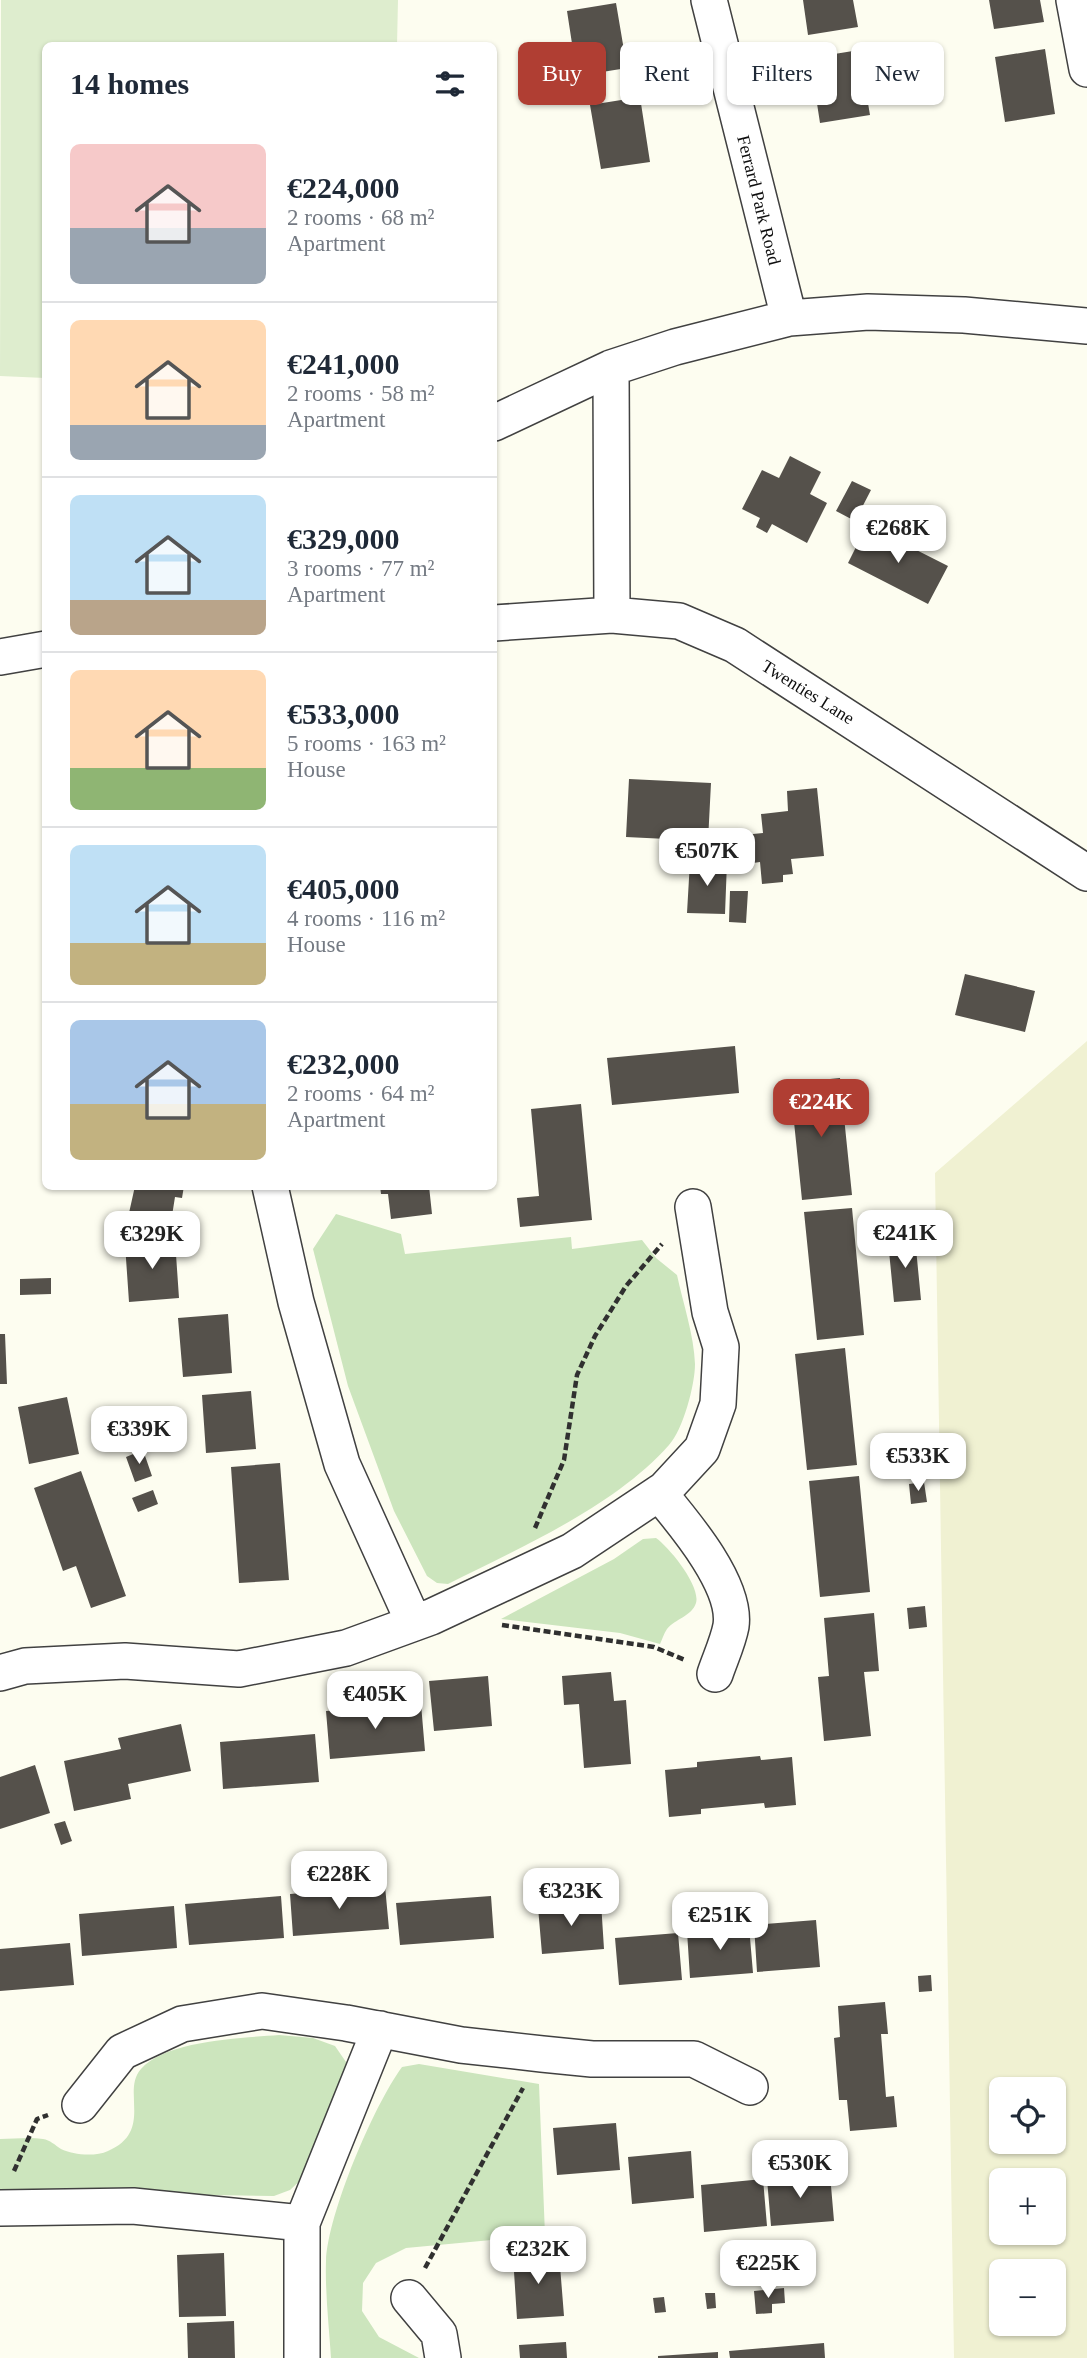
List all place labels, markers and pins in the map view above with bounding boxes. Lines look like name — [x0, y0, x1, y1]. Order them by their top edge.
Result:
pin: €268K — [849, 505, 947, 565]
pin: €507K — [658, 828, 756, 888]
pin: €224K — [772, 1080, 870, 1139]
pin: €241K — [856, 1210, 954, 1270]
pin: €329K — [103, 1212, 201, 1271]
pin: €339K — [90, 1406, 188, 1466]
pin: €533K — [869, 1434, 967, 1493]
pin: €405K — [326, 1672, 424, 1731]
pin: €228K — [290, 1852, 388, 1911]
pin: €323K — [522, 1868, 620, 1928]
pin: €251K — [671, 1892, 769, 1952]
pin: €530K — [751, 2140, 849, 2200]
pin: €232K — [489, 2226, 587, 2286]
pin: €225K — [719, 2240, 817, 2300]

